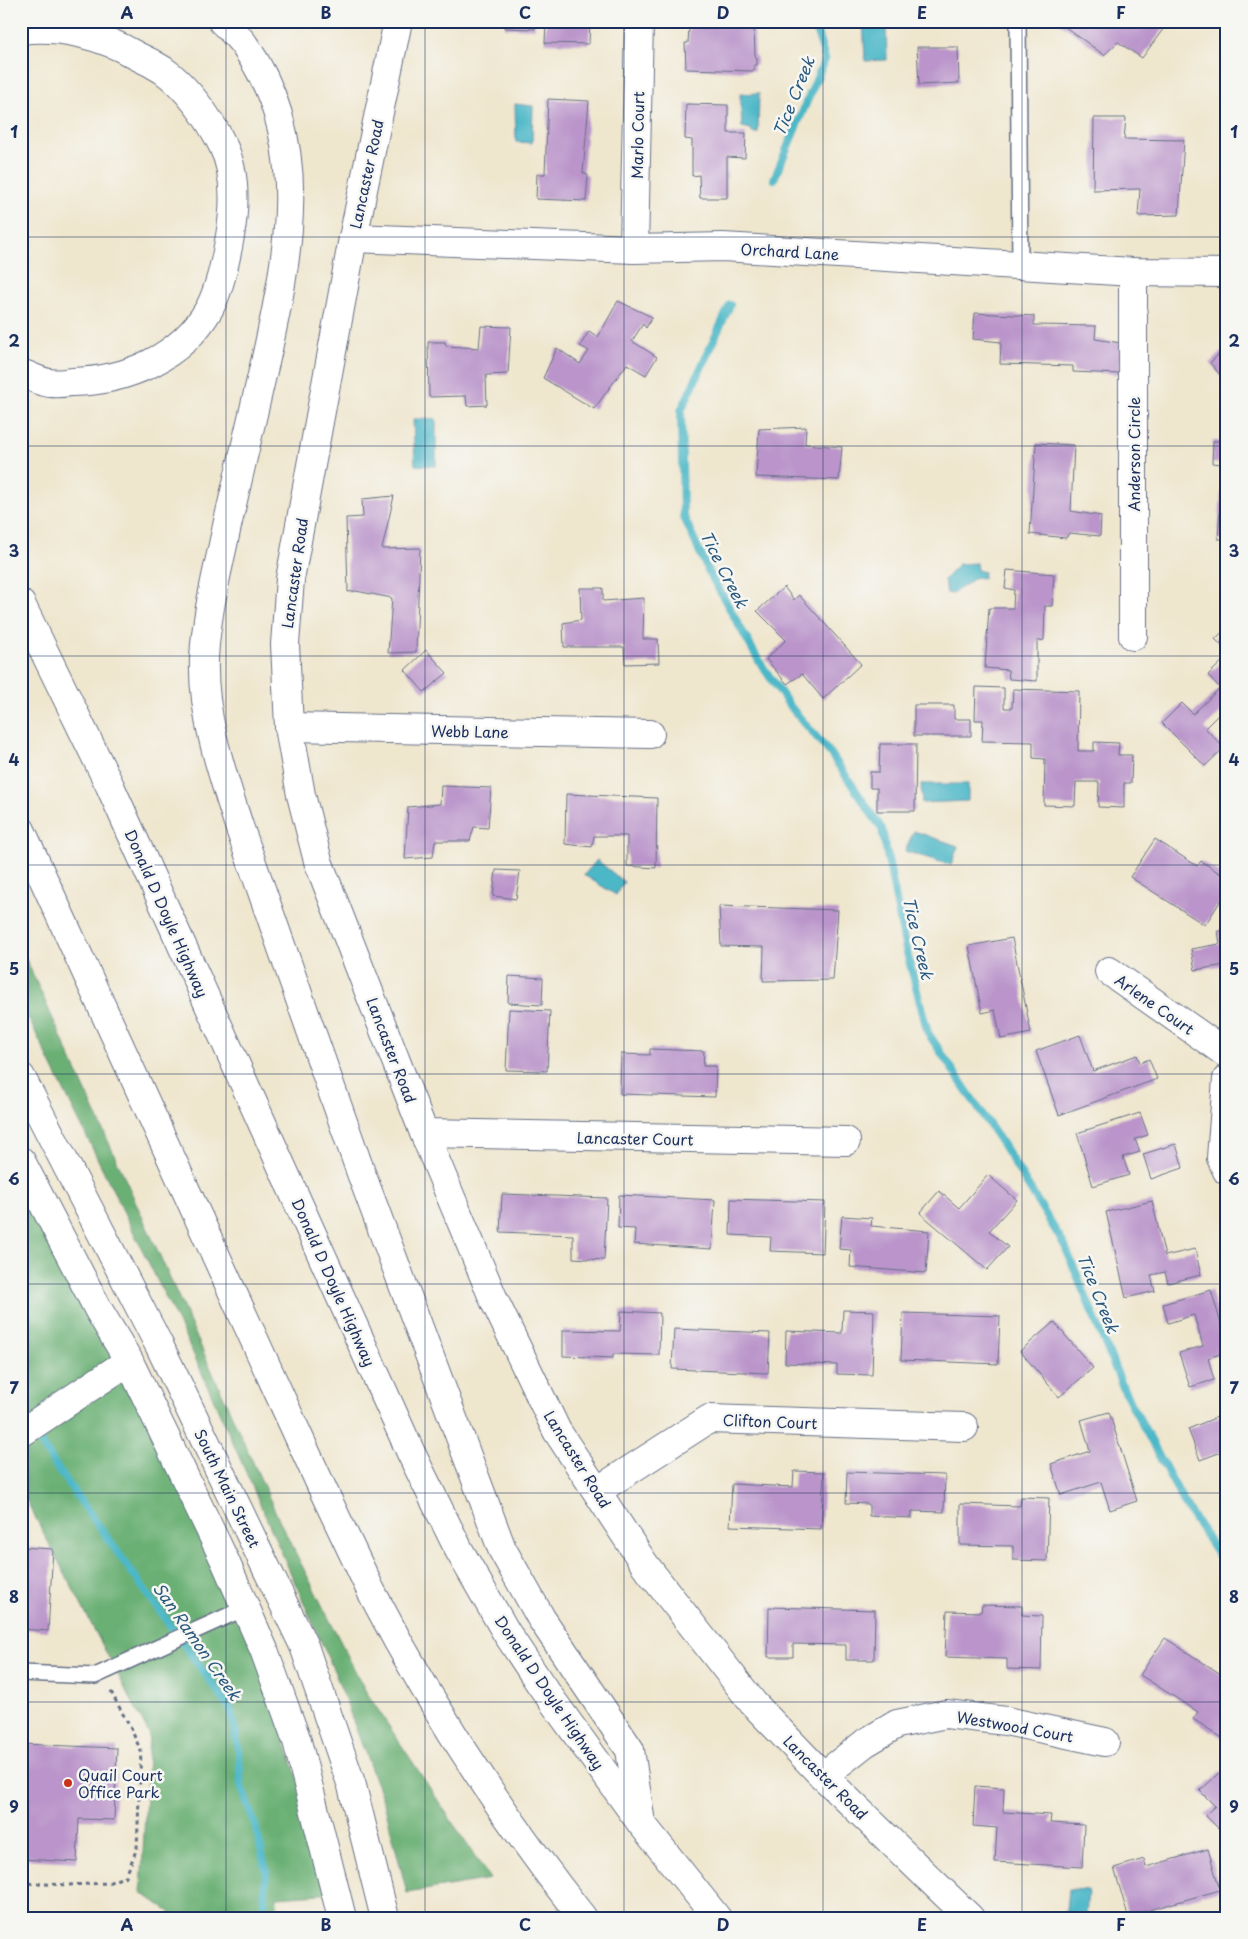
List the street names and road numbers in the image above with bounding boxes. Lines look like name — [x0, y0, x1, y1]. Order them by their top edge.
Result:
street label: Marlo Court — [625, 91, 649, 179]
street label: Lancaster Road — [343, 117, 389, 231]
street label: Orchard Lane — [740, 237, 840, 265]
street label: Anderson Circle — [1122, 396, 1145, 512]
street label: Lancaster Road — [275, 516, 313, 630]
street label: Webb Lane — [431, 719, 509, 743]
street label: Donald D Doyle Highway — [119, 825, 215, 1001]
street label: Arlene Court — [1111, 968, 1199, 1040]
street label: Lancaster Road — [361, 994, 423, 1106]
street label: Lancaster Court — [576, 1125, 694, 1151]
street label: Donald D Doyle Highway — [286, 1194, 382, 1370]
street label: Lancaster Road — [539, 1406, 617, 1512]
street label: Clifton Court — [722, 1408, 818, 1434]
street label: South Main Street — [189, 1425, 267, 1551]
street label: Donald D Doyle Highway — [490, 1610, 610, 1774]
street label: Westwood Court — [955, 1704, 1075, 1748]
street label: Lancaster Road — [778, 1729, 874, 1825]

